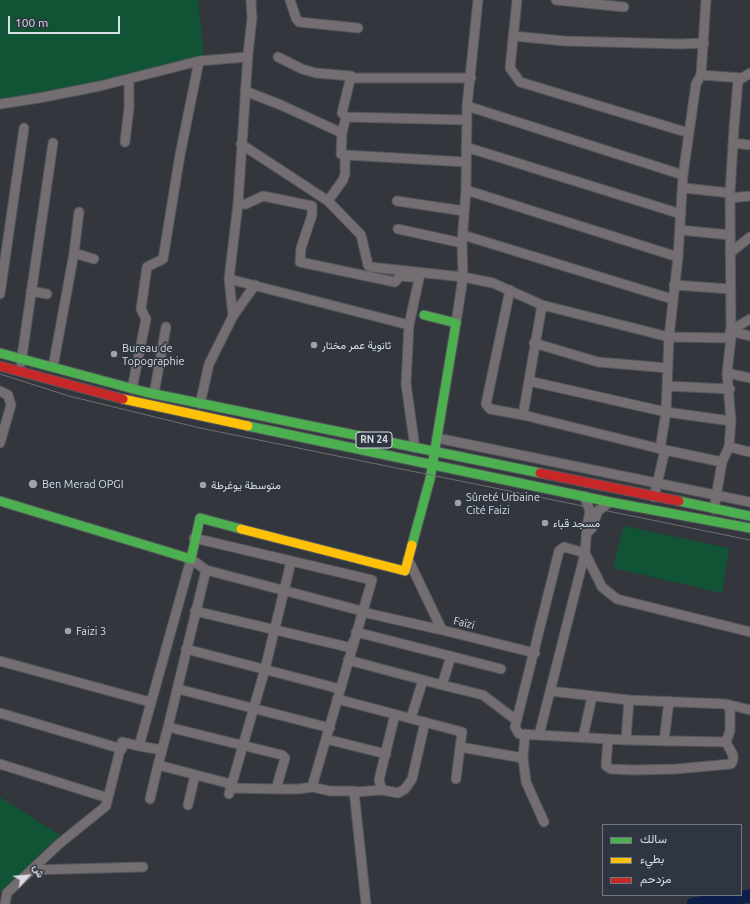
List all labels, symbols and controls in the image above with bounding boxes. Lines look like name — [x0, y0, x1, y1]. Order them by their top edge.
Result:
scale bar — [10, 8, 122, 34]
text: 100 m — [15, 16, 48, 29]
place label: ثانوية عمر مختار — [322, 338, 391, 352]
marker: ثانوية عمر مختار — [309, 340, 319, 350]
place label: Bureau de Topographie — [122, 341, 184, 367]
marker: Bureau de Topographie — [109, 349, 119, 359]
road number: RN 24 — [356, 432, 392, 448]
place label: Ben Merad OPGI — [42, 477, 123, 491]
marker: Ben Merad OPGI — [27, 478, 39, 490]
place label: متوسطة يوغرطة — [211, 478, 281, 492]
marker: متوسطة يوغرطة — [198, 480, 208, 490]
place label: Sûreté Urbaine Cité Faizi — [466, 490, 540, 516]
marker: Sûreté Urbaine Cité Faizi — [453, 498, 463, 508]
place label: مسجد قباء — [553, 516, 600, 530]
marker: مسجد قباء — [540, 518, 550, 528]
street label: Faïzi — [452, 614, 476, 632]
place label: Faizi 3 — [76, 624, 106, 638]
marker: Faizi 3 — [63, 626, 73, 636]
legend — [602, 824, 742, 896]
text: سالك — [640, 832, 667, 845]
text: بطيء — [640, 852, 664, 865]
north arrow — [8, 856, 48, 896]
text: ش — [30, 862, 47, 879]
text: مزدحم — [640, 872, 671, 885]

